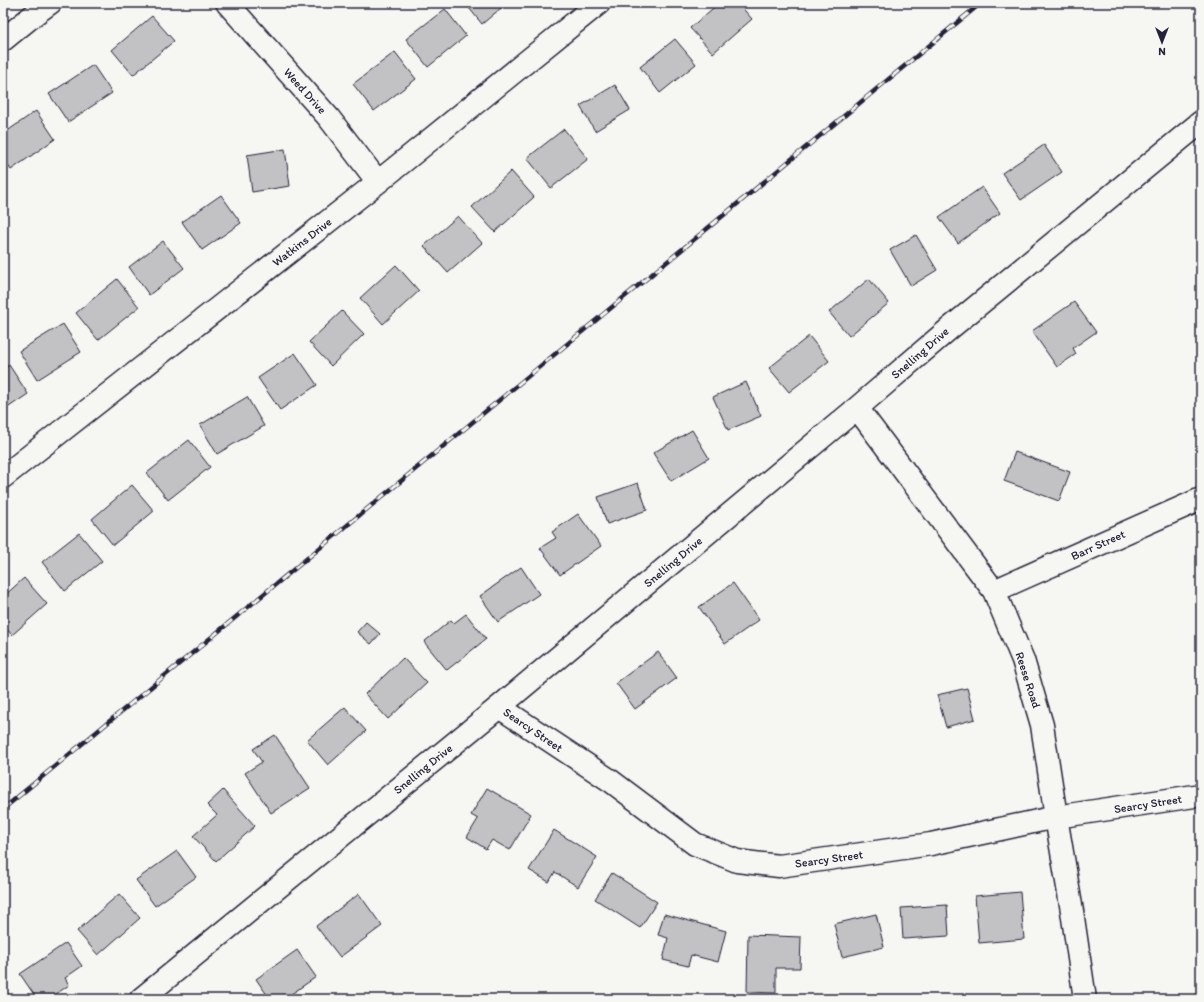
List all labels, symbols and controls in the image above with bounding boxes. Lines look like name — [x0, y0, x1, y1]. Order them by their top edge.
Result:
north arrow — [1142, 22, 1182, 62]
text: N — [1158, 45, 1166, 58]
street label: Weed Drive — [281, 65, 329, 117]
street label: Watkins Drive — [270, 214, 335, 269]
street label: Snelling Drive — [888, 324, 952, 382]
street label: Barr Street — [1069, 527, 1128, 563]
street label: Snelling Drive — [641, 533, 705, 590]
street label: Reese Road — [1012, 650, 1044, 710]
street label: Searcy Street — [501, 705, 566, 755]
street label: Snelling Drive — [391, 741, 455, 797]
street label: Searcy Street — [1113, 792, 1183, 816]
street label: Searcy Street — [794, 847, 864, 871]

